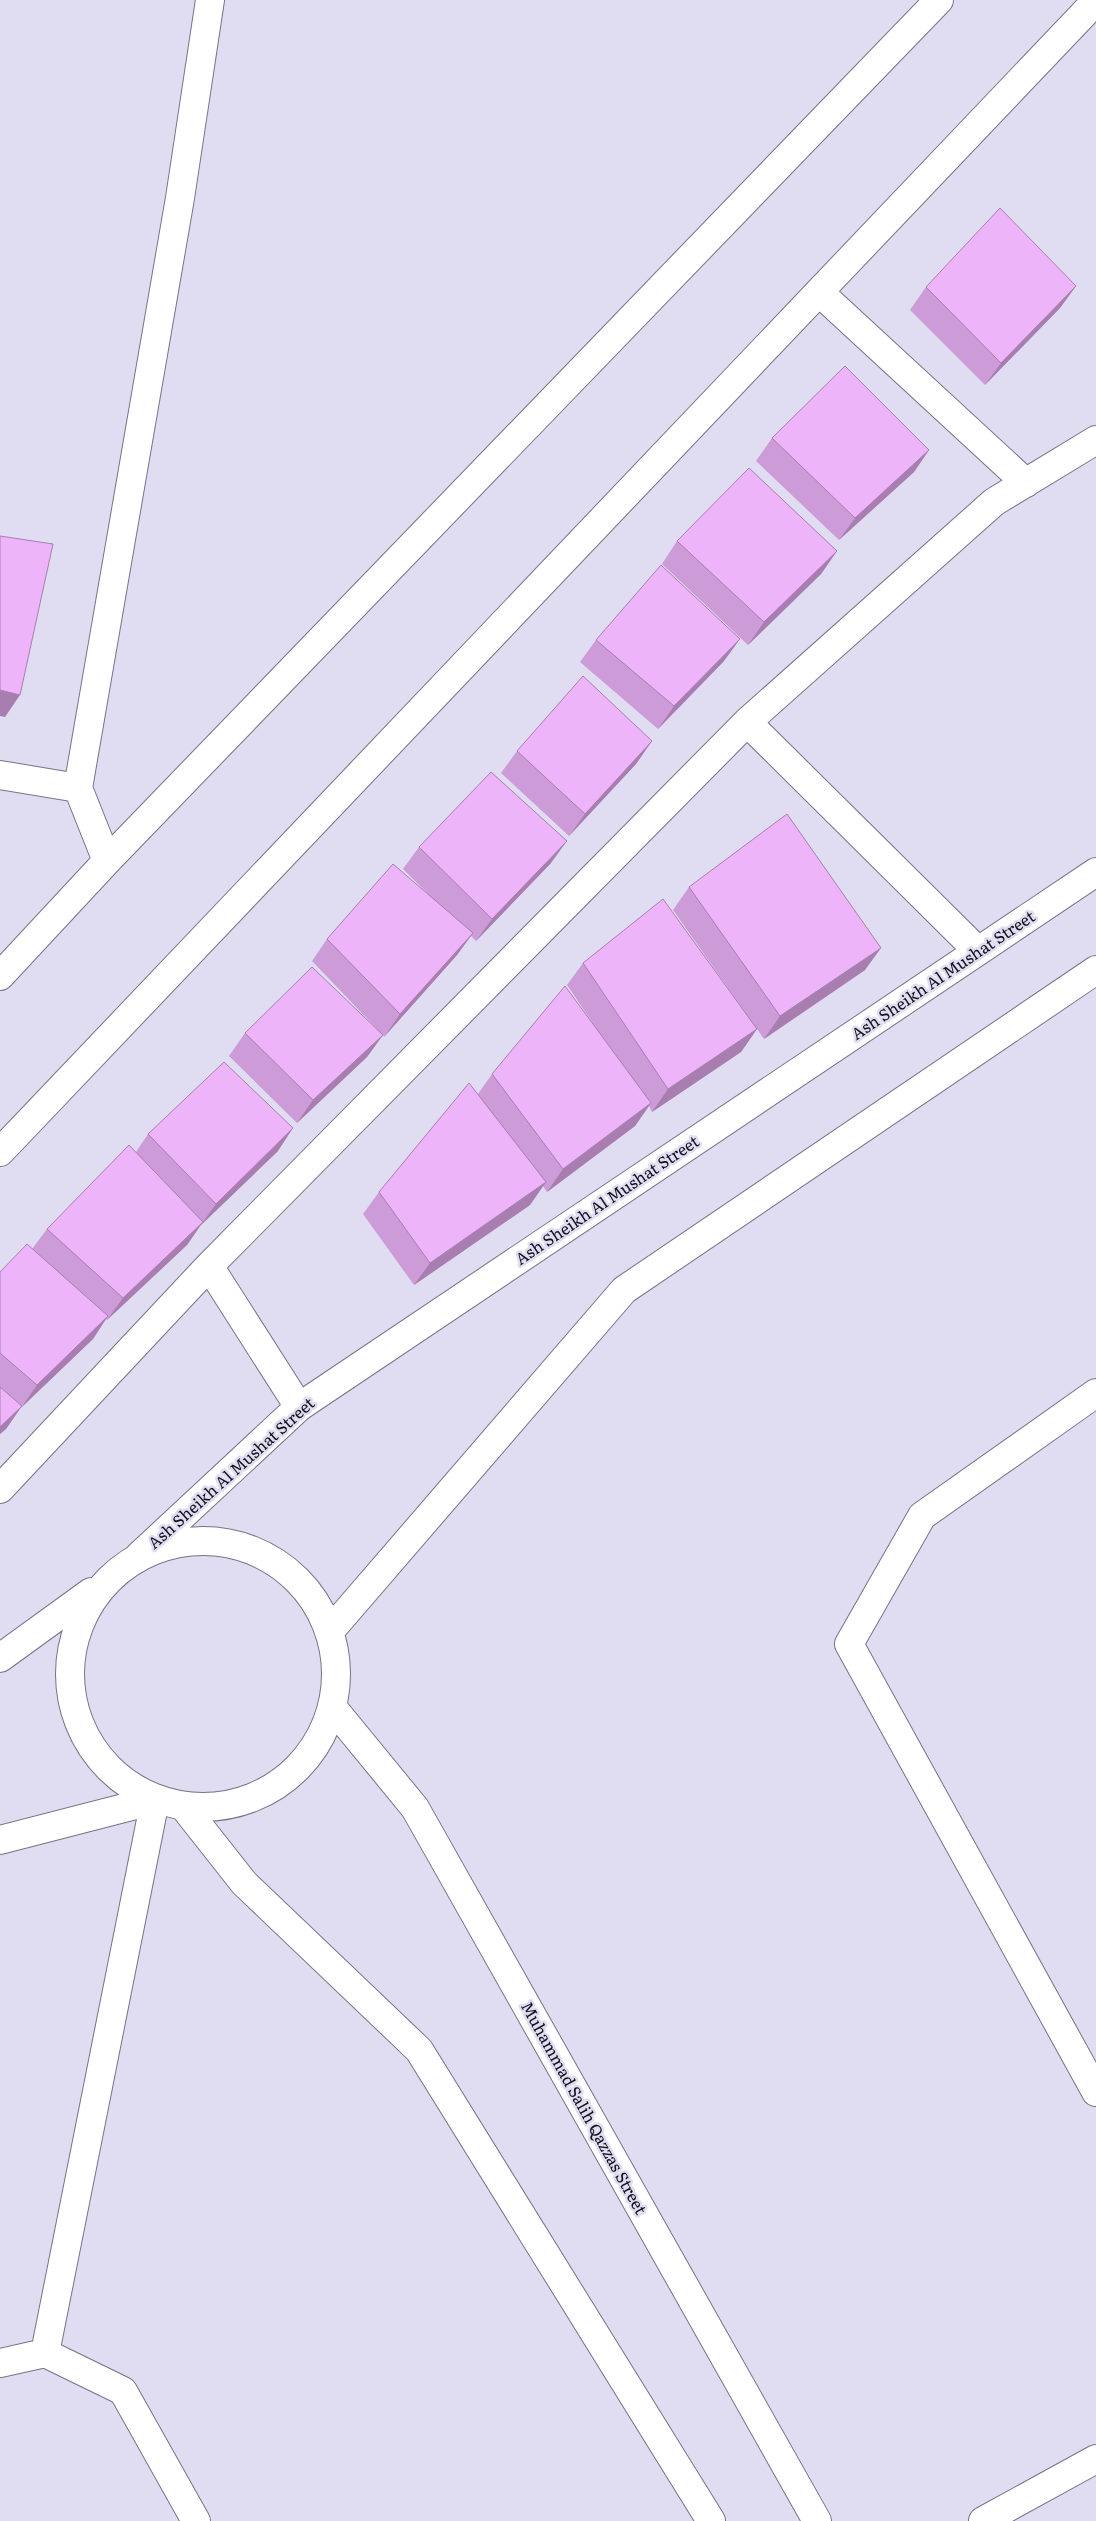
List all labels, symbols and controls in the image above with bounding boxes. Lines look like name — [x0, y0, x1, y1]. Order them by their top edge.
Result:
street label: Ash Sheikh Al Mushat Street — [846, 903, 1040, 1045]
street label: Ash Sheikh Al Mushat Street — [510, 1128, 704, 1270]
street label: Ash Sheikh Al Mushat Street — [142, 1390, 319, 1554]
street label: Muhammad Salih Qazzas Street — [516, 1997, 654, 2219]

